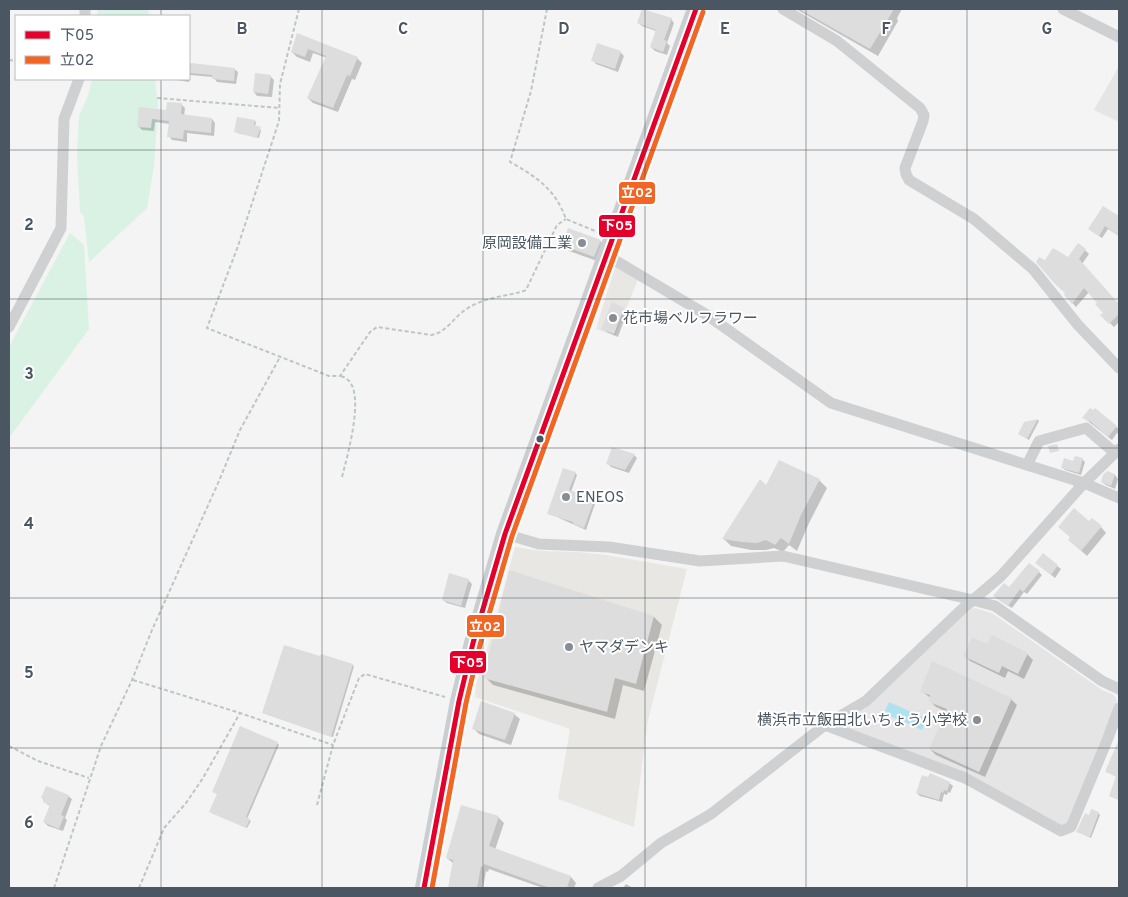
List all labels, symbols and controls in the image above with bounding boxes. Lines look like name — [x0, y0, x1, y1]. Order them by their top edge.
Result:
legend — [15, 15, 190, 80]
text: B — [236, 20, 248, 40]
text: C — [398, 20, 408, 40]
text: D — [558, 20, 570, 40]
text: E — [720, 20, 730, 40]
text: F — [881, 20, 891, 40]
text: G — [1042, 20, 1052, 40]
text: 下05 — [60, 27, 94, 46]
text: 立02 — [60, 52, 94, 71]
line badge: 立02 — [618, 181, 656, 205]
text: 立02 — [621, 185, 653, 202]
line badge: 下05 — [598, 214, 636, 238]
text: 2 — [24, 216, 34, 236]
text: 下05 — [601, 218, 633, 235]
place label: 原岡設備工業 — [482, 235, 572, 254]
marker: 原岡設備工業 — [576, 237, 588, 249]
place label: 花市場ベルフラワー — [623, 310, 758, 329]
marker: 花市場ベルフラワー — [607, 312, 619, 324]
text: 3 — [24, 365, 34, 385]
unlabelled marker — [535, 434, 545, 444]
place label: ENEOS — [576, 489, 624, 508]
marker: ENEOS — [560, 491, 572, 503]
text: 4 — [24, 515, 34, 535]
line badge: 立02 — [466, 614, 505, 638]
text: 立02 — [469, 619, 501, 636]
place label: ヤマダデンキ — [579, 639, 669, 658]
marker: ヤマダデンキ — [563, 641, 575, 653]
line badge: 下05 — [449, 650, 487, 674]
text: 下05 — [452, 655, 484, 672]
text: 5 — [24, 664, 34, 684]
place label: 横浜市立飯田北いちょう小学校 — [757, 711, 967, 731]
marker: 横浜市立飯田北いちょう小学校 — [971, 714, 983, 726]
text: 6 — [24, 814, 34, 834]

